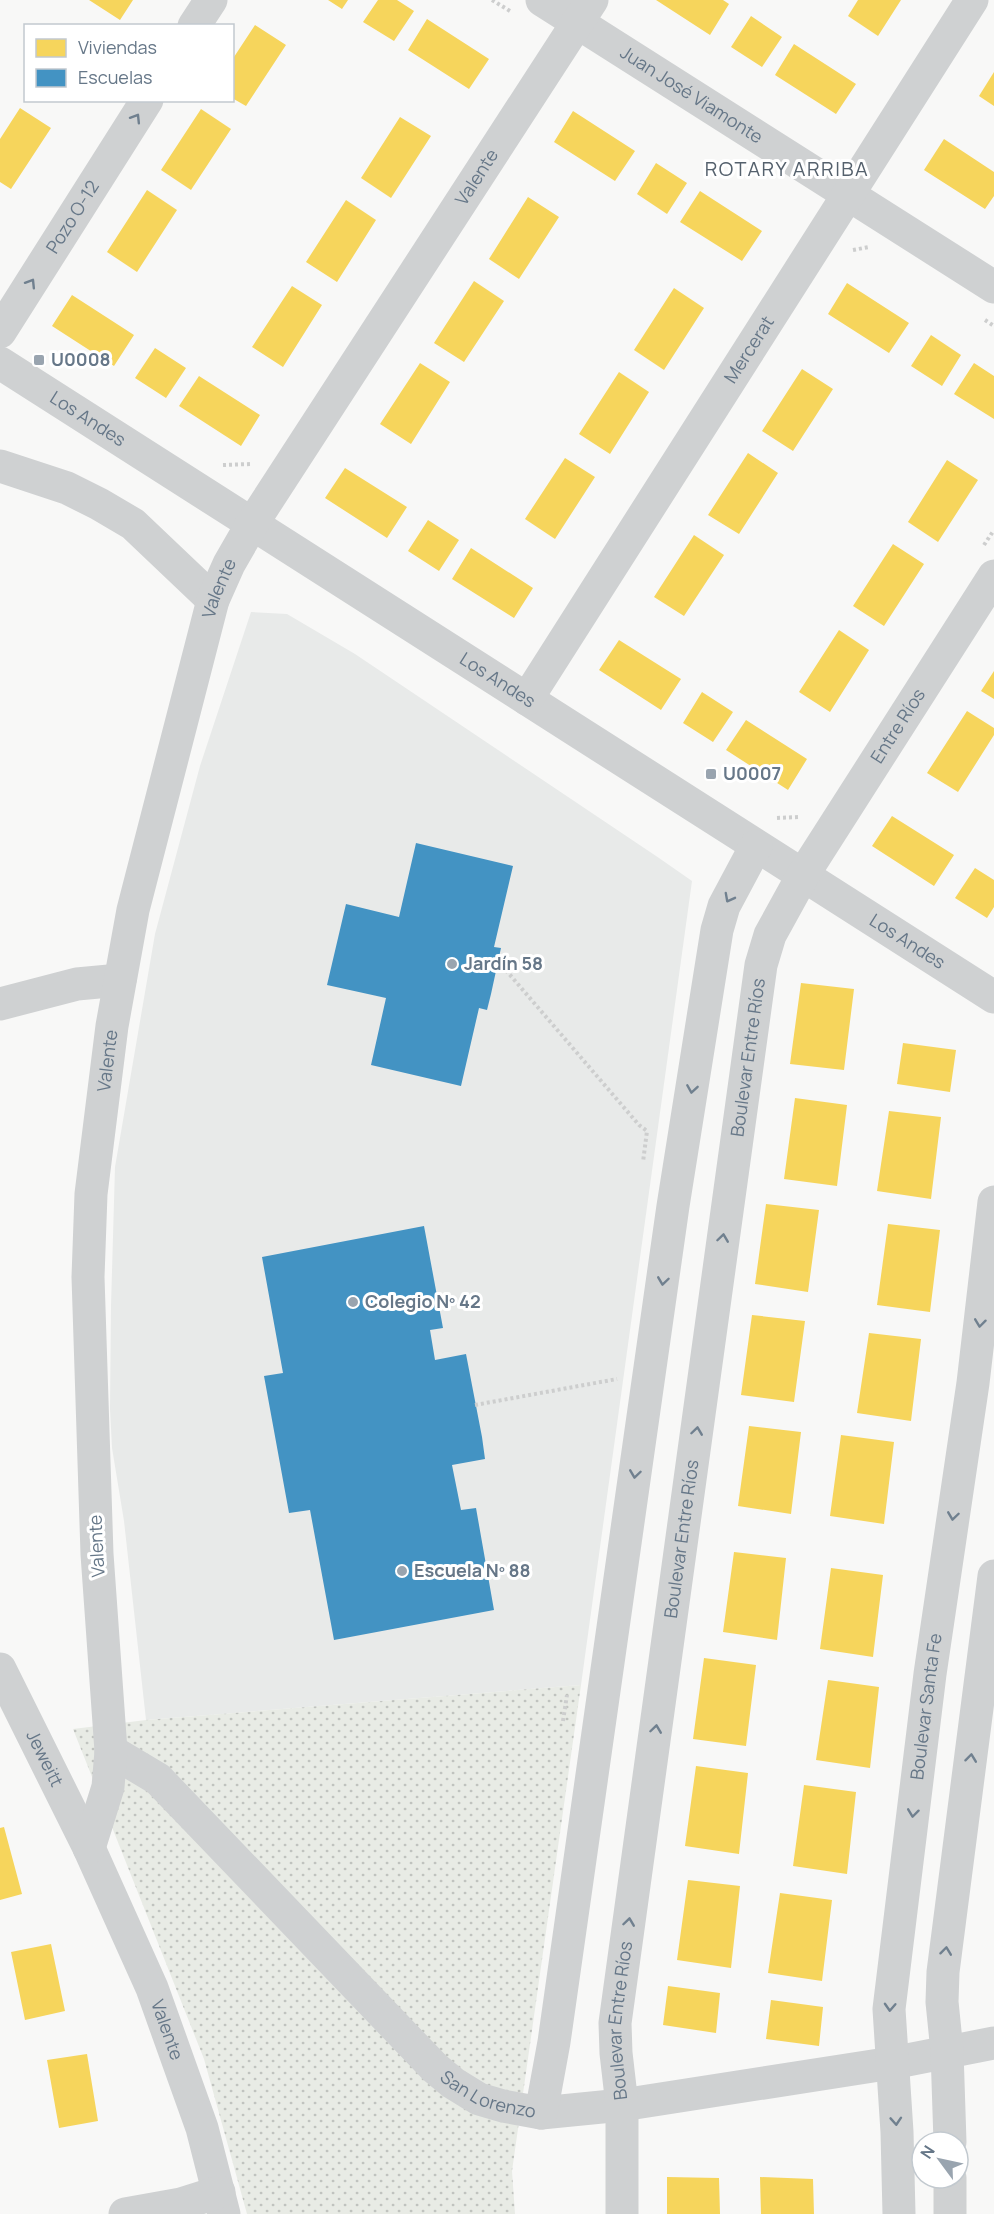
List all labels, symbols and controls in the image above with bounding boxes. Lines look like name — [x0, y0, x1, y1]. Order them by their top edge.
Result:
legend — [24, 24, 234, 102]
text: Viviendas — [78, 35, 157, 59]
street label: Juan José Viamonte — [616, 40, 768, 148]
text: Escuelas — [78, 65, 153, 89]
one-way arrow — [128, 114, 140, 124]
street label: Valente — [449, 144, 503, 209]
district label: ROTARY ARRIBA — [705, 155, 869, 182]
street label: Pozo O-12 — [40, 175, 104, 258]
one-way arrow — [24, 279, 36, 289]
street label: Mercerat — [718, 311, 779, 388]
place label: U0008 — [51, 347, 111, 371]
marker: U0008 — [32, 353, 46, 367]
street label: Los Andes — [46, 385, 131, 451]
street label: Valente — [196, 554, 241, 621]
street label: Los Andes — [455, 646, 540, 713]
street label: Entre Ríos — [865, 684, 930, 767]
place label: U0007 — [723, 761, 781, 785]
marker: U0007 — [704, 767, 718, 781]
one-way arrow — [724, 891, 736, 902]
street label: Los Andes — [865, 908, 950, 974]
place label: Jardín 58 — [464, 951, 543, 975]
marker: Jardín 58 — [445, 957, 459, 971]
street label: Boulevar Entre Ríos — [724, 977, 770, 1138]
street label: Valente — [91, 1028, 122, 1093]
one-way arrow — [686, 1084, 698, 1093]
one-way arrow — [716, 1234, 728, 1243]
one-way arrow — [657, 1277, 669, 1286]
place label: Colegio Nº 42 — [365, 1289, 481, 1313]
marker: Colegio Nº 42 — [346, 1295, 360, 1309]
one-way arrow — [974, 1318, 987, 1327]
one-way arrow — [690, 1427, 702, 1436]
street label: Boulevar Entre Ríos — [658, 1458, 704, 1620]
one-way arrow — [630, 1470, 642, 1479]
one-way arrow — [948, 1511, 960, 1520]
street label: Valente — [82, 1514, 110, 1578]
place label: Escuela Nº 88 — [414, 1558, 531, 1582]
marker: Escuela Nº 88 — [395, 1564, 409, 1578]
street label: Boulevar Santa Fe — [904, 1632, 947, 1781]
one-way arrow — [649, 1724, 661, 1733]
street label: Jeweitt — [21, 1726, 70, 1790]
one-way arrow — [964, 1753, 976, 1763]
one-way arrow — [907, 1809, 920, 1818]
one-way arrow — [622, 1917, 634, 1926]
street label: Boulevar Entre Ríos — [602, 1939, 637, 2101]
one-way arrow — [939, 1947, 952, 1956]
street label: Valente — [146, 1996, 190, 2063]
one-way arrow — [884, 2002, 897, 2011]
street label: San Lorenzo — [436, 2064, 538, 2123]
one-way arrow — [889, 2117, 902, 2126]
north arrow — [910, 2130, 970, 2190]
text: N — [915, 2141, 940, 2163]

